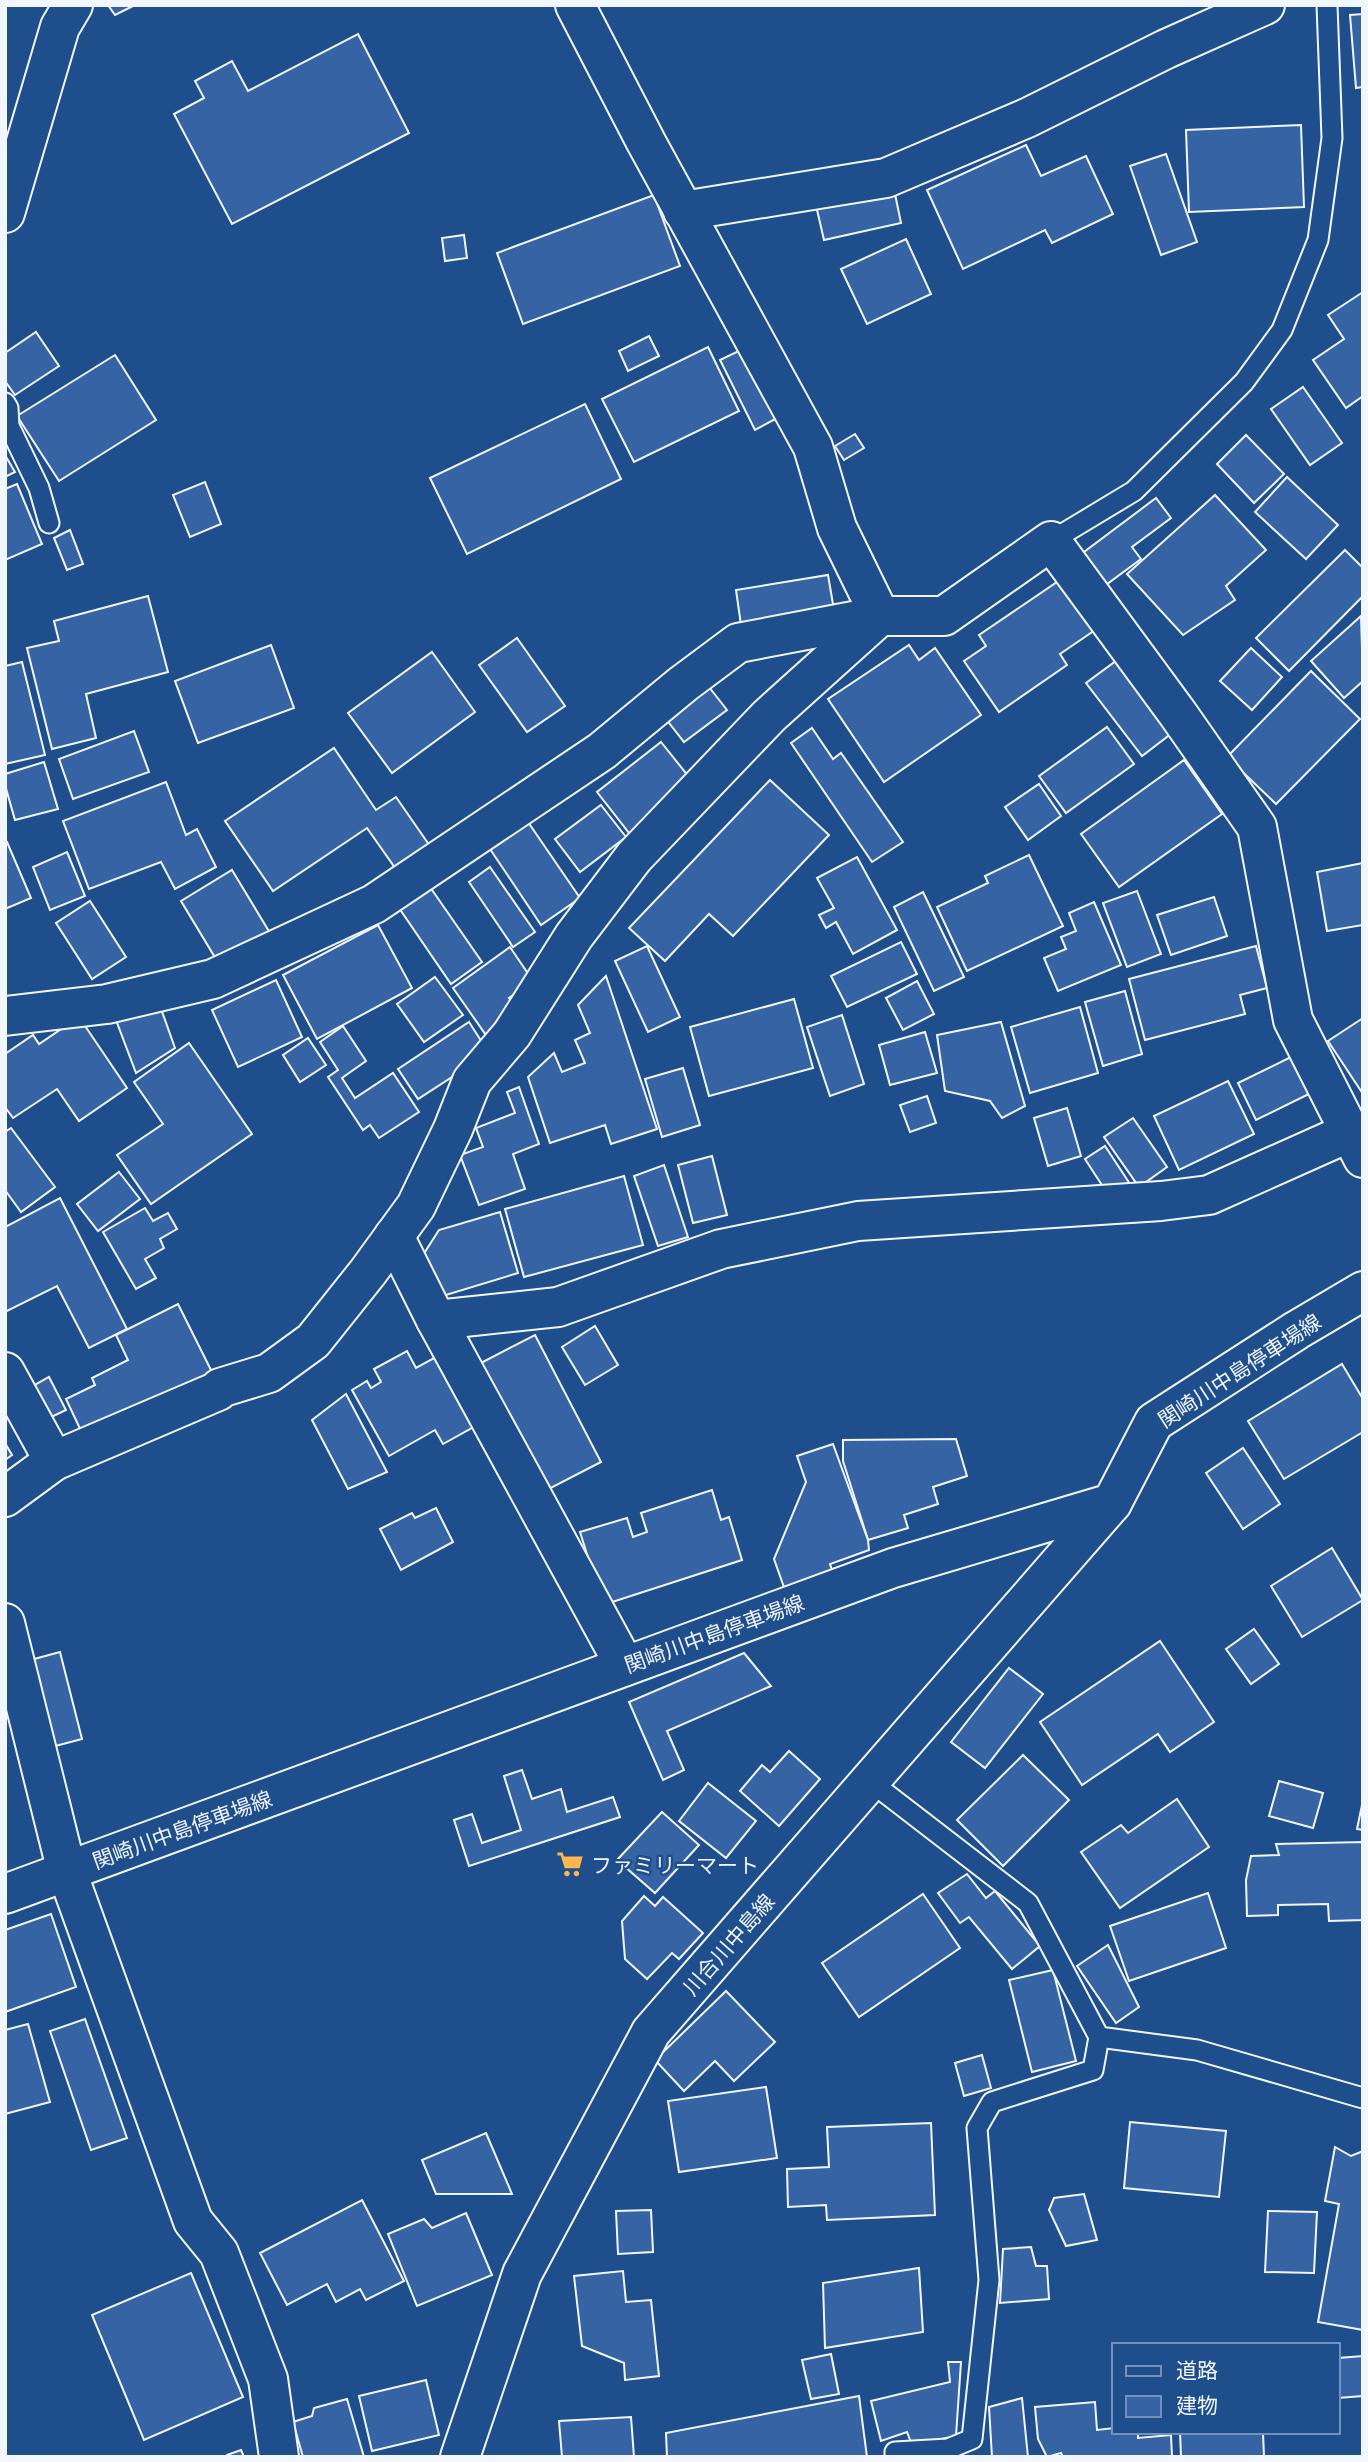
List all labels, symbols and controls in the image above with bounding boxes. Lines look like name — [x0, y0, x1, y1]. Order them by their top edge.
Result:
street label: 関崎川中島停車場線 — [1153, 1308, 1325, 1432]
street label: 関崎川中島停車場線 — [621, 1589, 807, 1677]
street label: 関崎川中島停車場線 — [89, 1785, 275, 1873]
supermarket icon: ファミリーマート — [555, 1849, 585, 1879]
place label: ファミリーマート — [591, 1852, 759, 1877]
street label: 川合川中島線 — [677, 1888, 779, 2000]
legend — [1112, 2343, 1340, 2434]
text: 道路 — [1176, 2357, 1218, 2382]
text: 建物 — [1176, 2392, 1218, 2417]

